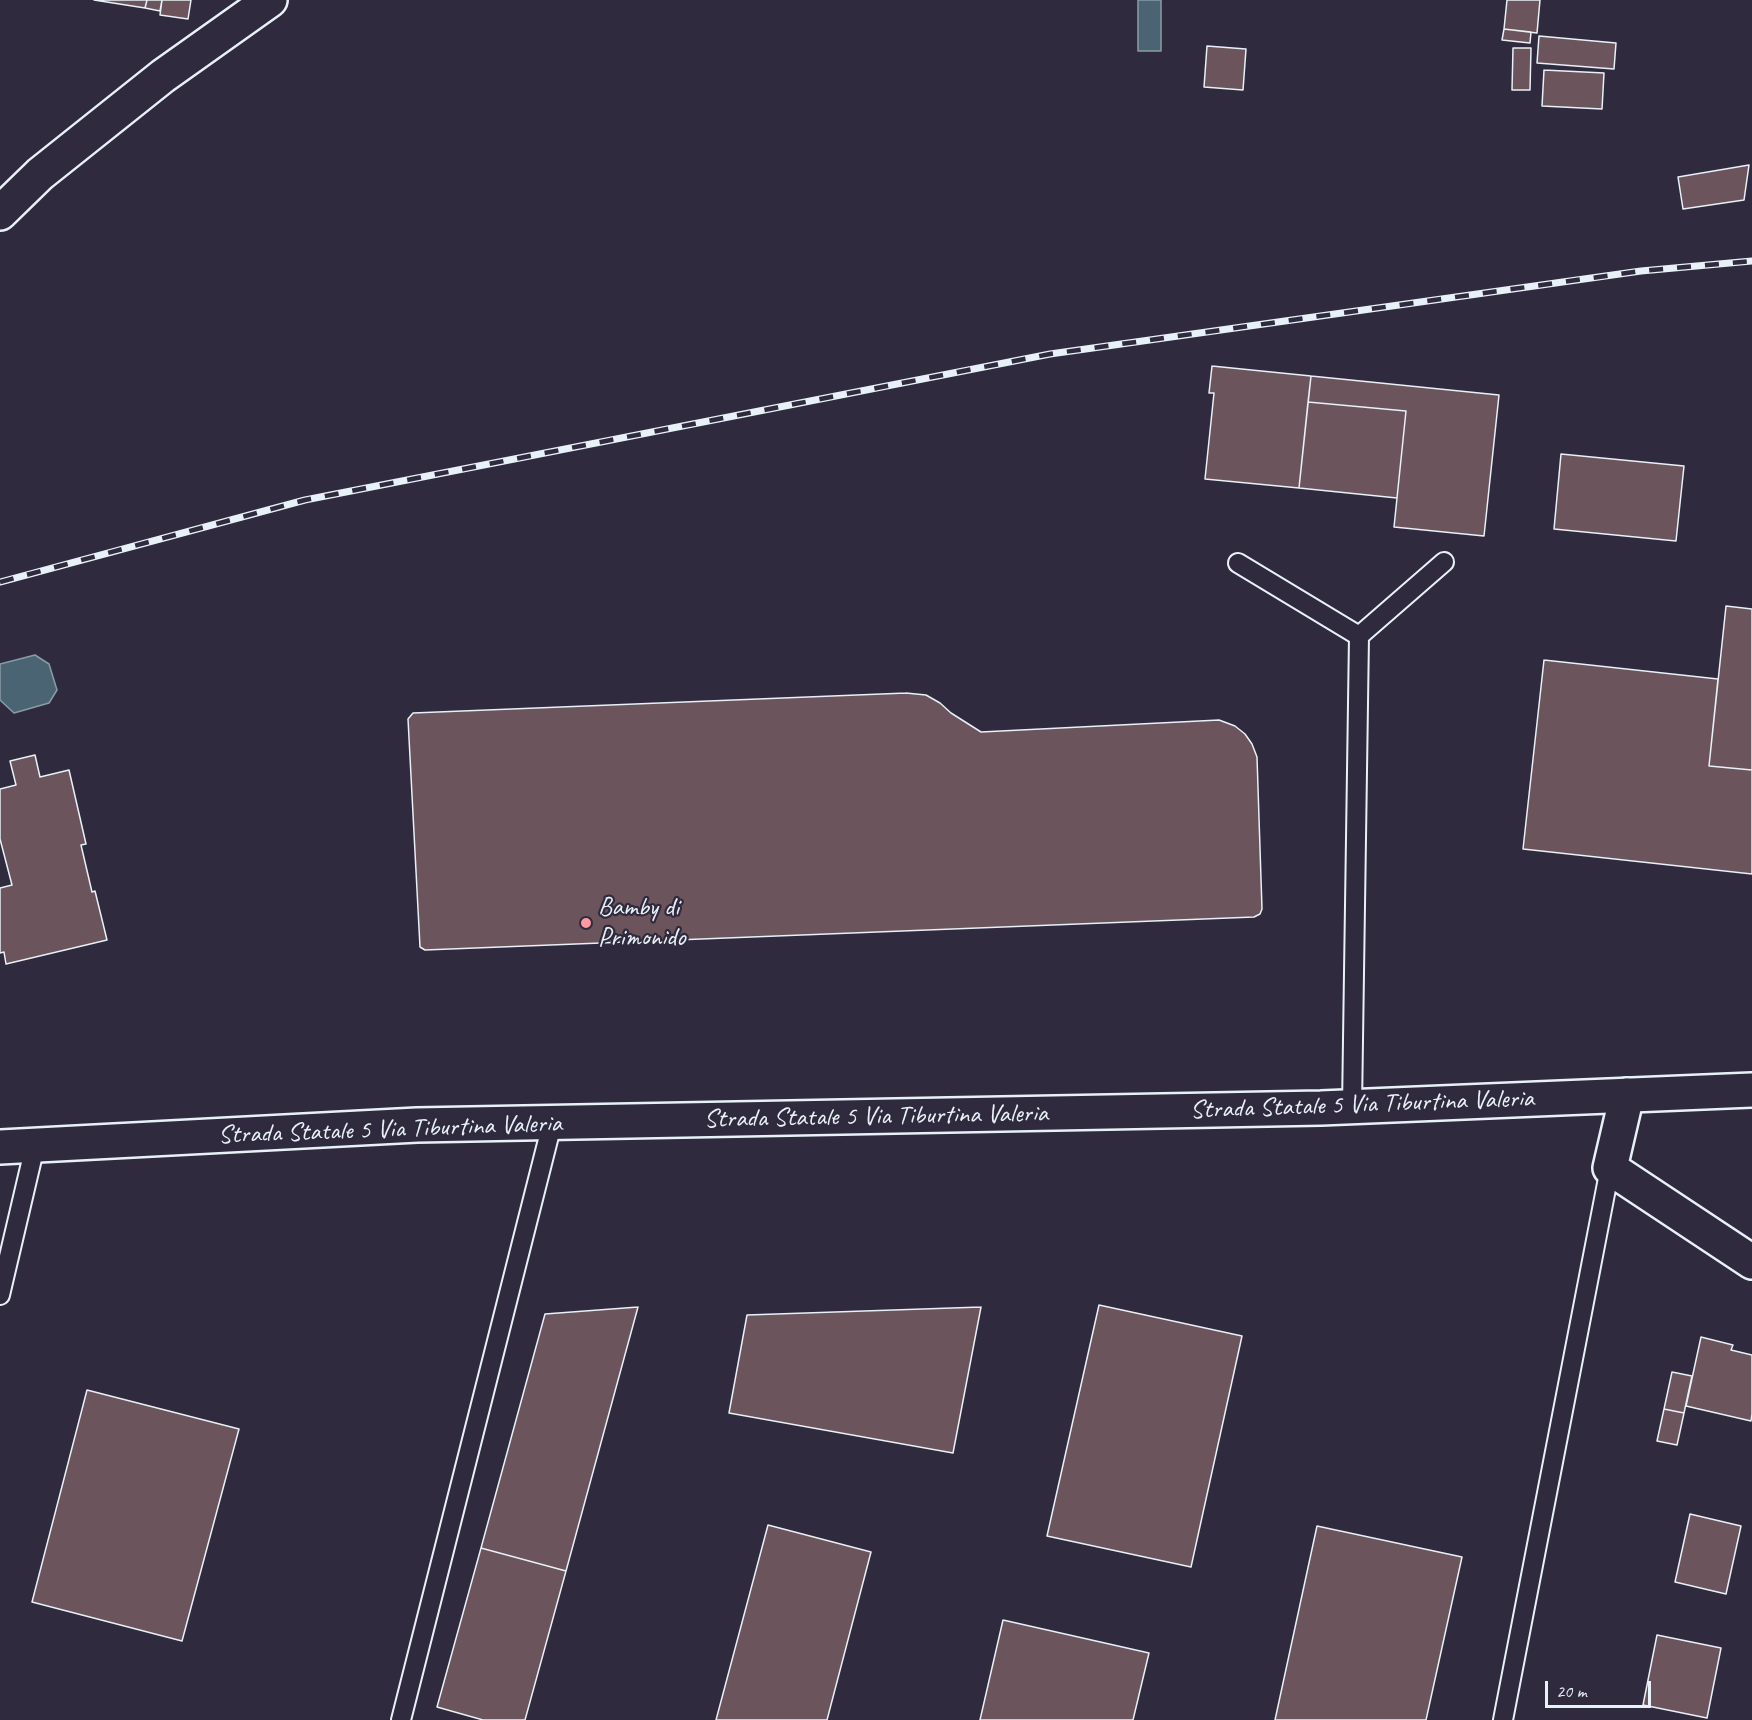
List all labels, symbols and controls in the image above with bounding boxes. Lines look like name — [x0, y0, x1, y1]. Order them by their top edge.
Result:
place label: Bamby di Primonido — [598, 892, 685, 954]
marker: Bamby di Primonido — [579, 916, 593, 930]
street label: Strada Statale 5 Via Tiburtina Valeria — [1189, 1083, 1535, 1127]
street label: Strada Statale 5 Via Tiburtina Valeria — [704, 1098, 1048, 1136]
street label: Strada Statale 5 Via Tiburtina Valeria — [217, 1108, 563, 1152]
scale bar — [1548, 1669, 1654, 1707]
text: 20 m — [1556, 1680, 1587, 1702]

